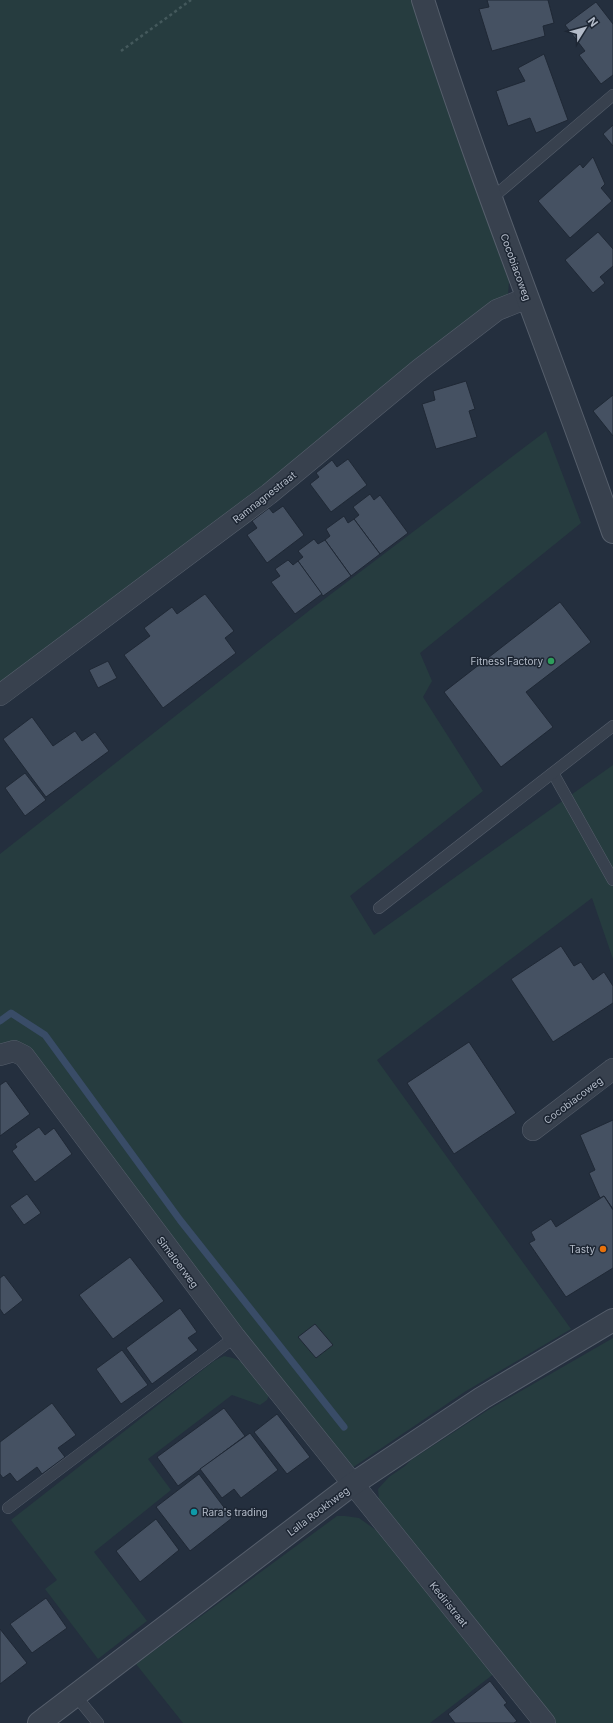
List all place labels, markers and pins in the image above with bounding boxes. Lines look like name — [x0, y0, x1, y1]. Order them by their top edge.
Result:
place label: Fitness Factory — [471, 655, 543, 667]
marker: Fitness Factory — [546, 656, 556, 666]
place label: Tasty — [569, 1243, 595, 1255]
marker: Tasty — [598, 1244, 608, 1254]
place label: Rara's trading — [202, 1506, 268, 1518]
marker: Rara's trading — [189, 1507, 199, 1517]

